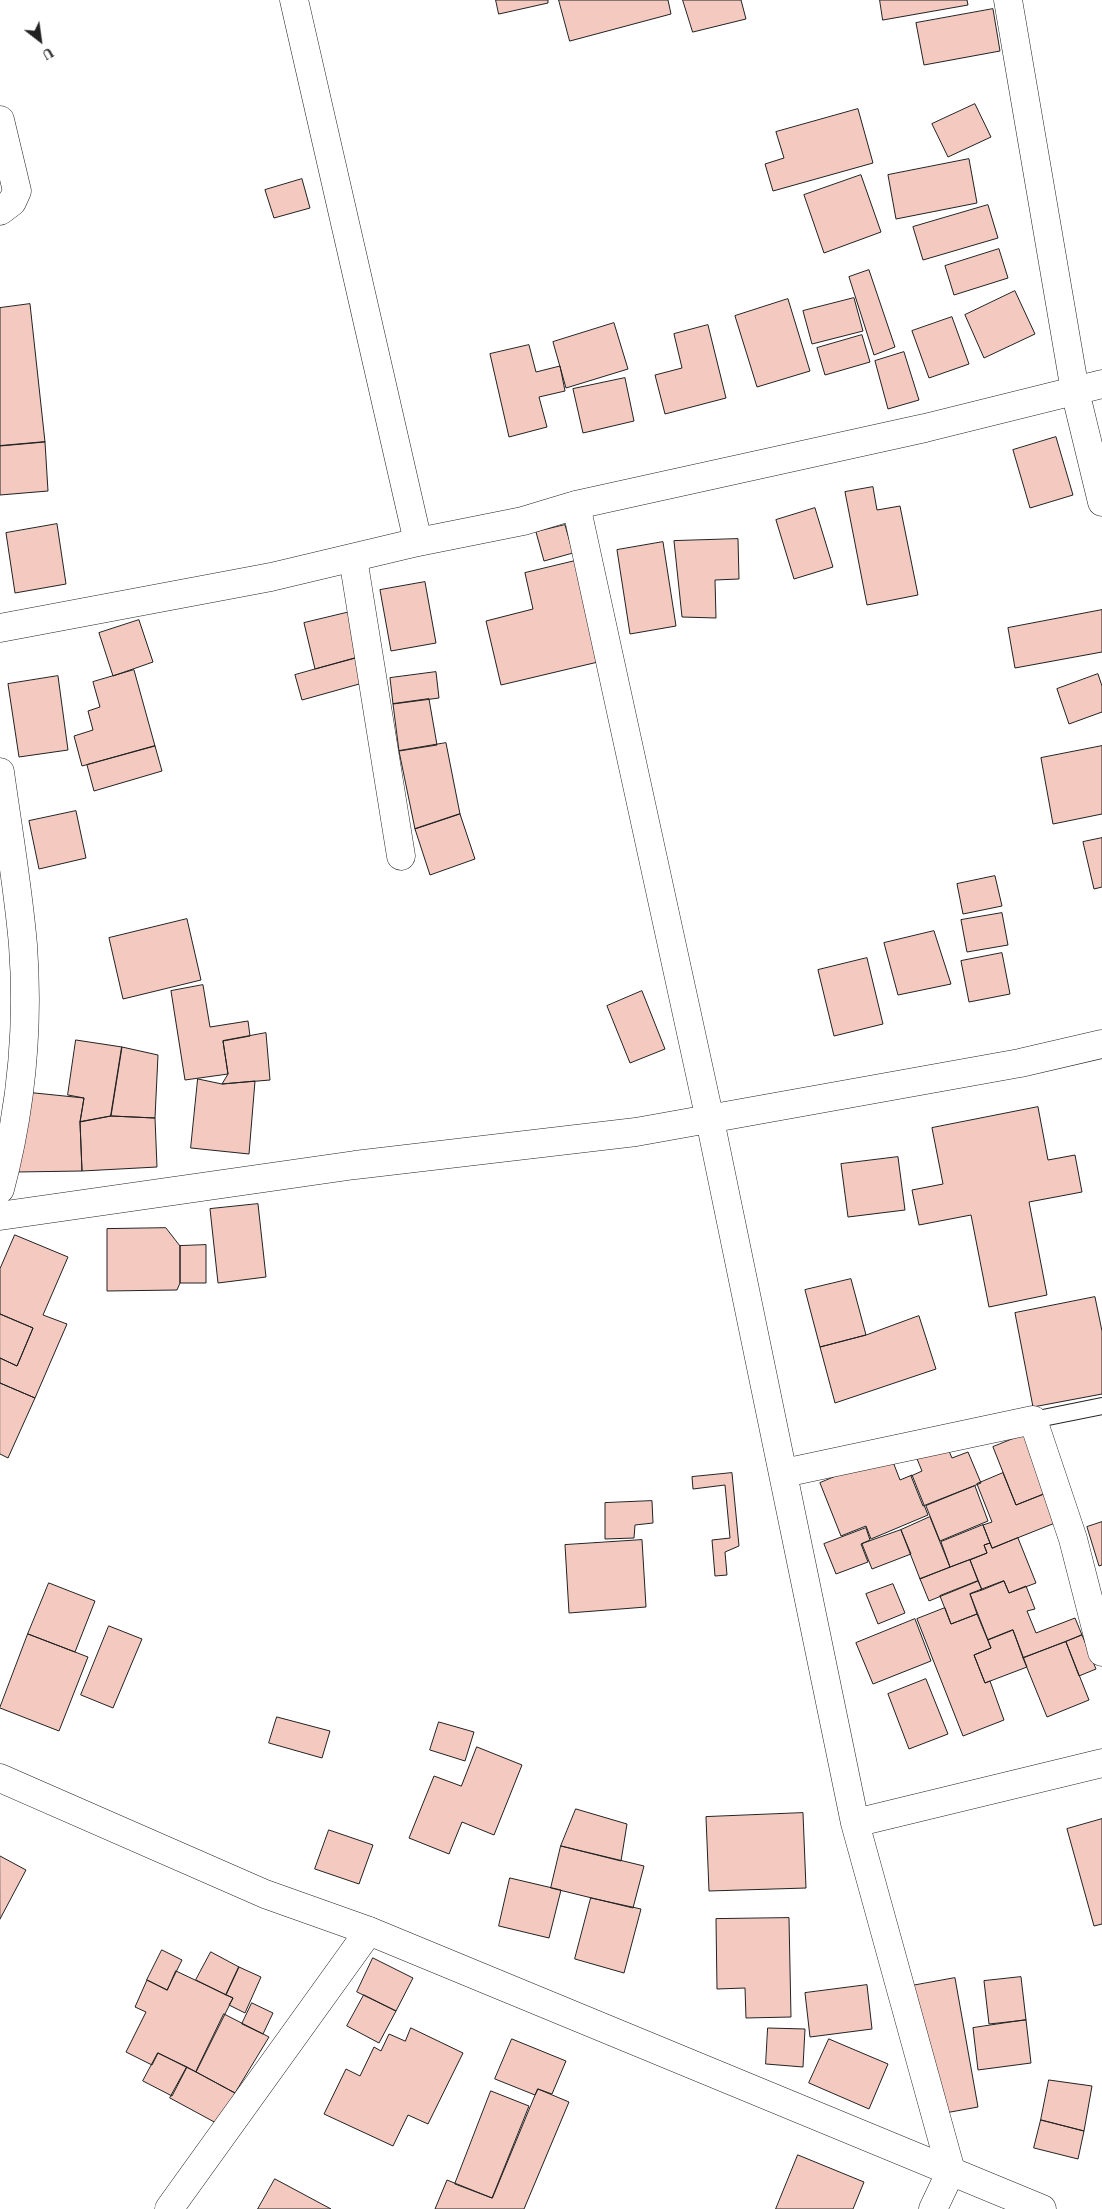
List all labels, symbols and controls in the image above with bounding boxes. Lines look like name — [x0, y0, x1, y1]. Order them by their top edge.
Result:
north arrow — [15, 15, 65, 65]
text: U — [40, 44, 56, 62]

